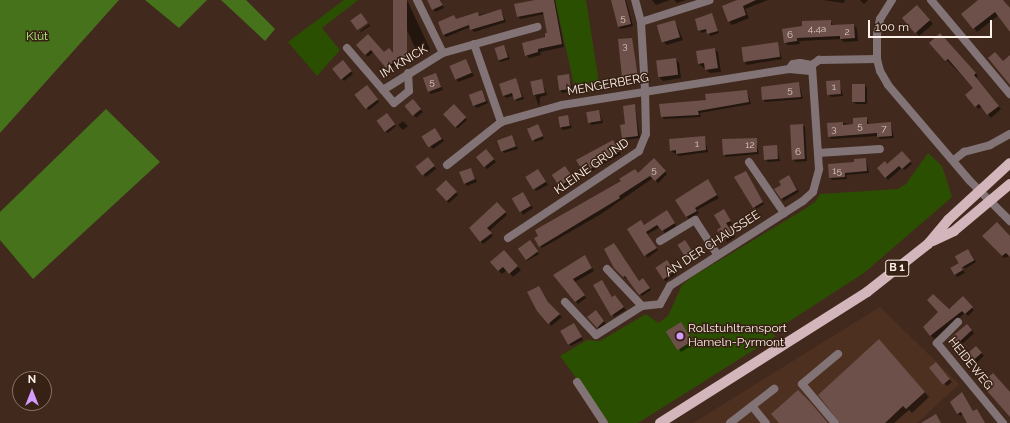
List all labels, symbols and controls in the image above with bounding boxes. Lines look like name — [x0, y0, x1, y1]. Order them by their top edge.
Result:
house number: 5 — [620, 12, 626, 24]
scale bar — [870, 12, 994, 38]
text: 100 m — [875, 20, 909, 34]
house number: 4,4a — [808, 23, 826, 35]
house number: 2 — [844, 26, 850, 38]
house number: 6 — [787, 29, 793, 41]
park label: Klüt — [26, 30, 48, 44]
house number: 3 — [622, 40, 628, 52]
street label: IM KNICK — [378, 42, 430, 82]
street label: MENGERBERG — [566, 71, 650, 99]
house number: 5 — [429, 76, 435, 88]
house number: 1 — [832, 81, 836, 93]
house number: 5 — [787, 84, 793, 96]
house number: 5 — [857, 120, 863, 132]
house number: 3 — [831, 123, 837, 135]
house number: 7 — [881, 123, 887, 135]
street label: KLEINE GRUND — [552, 136, 632, 198]
house number: 1 — [695, 138, 699, 150]
house number: 12 — [745, 139, 755, 151]
house number: 6 — [795, 146, 801, 158]
house number: 5 — [651, 164, 657, 176]
house number: 15 — [832, 165, 842, 177]
street label: AN DER CHAUSSEE — [663, 208, 763, 280]
road number: B 1 — [885, 259, 909, 277]
place label: Rollstuhltransport Hameln-Pyrmont — [688, 322, 787, 350]
marker: Rollstuhltransport Hameln-Pyrmont — [675, 331, 685, 341]
street label: HEIDEWEG — [944, 335, 996, 393]
north arrow — [12, 371, 52, 411]
text: N — [28, 373, 36, 386]

